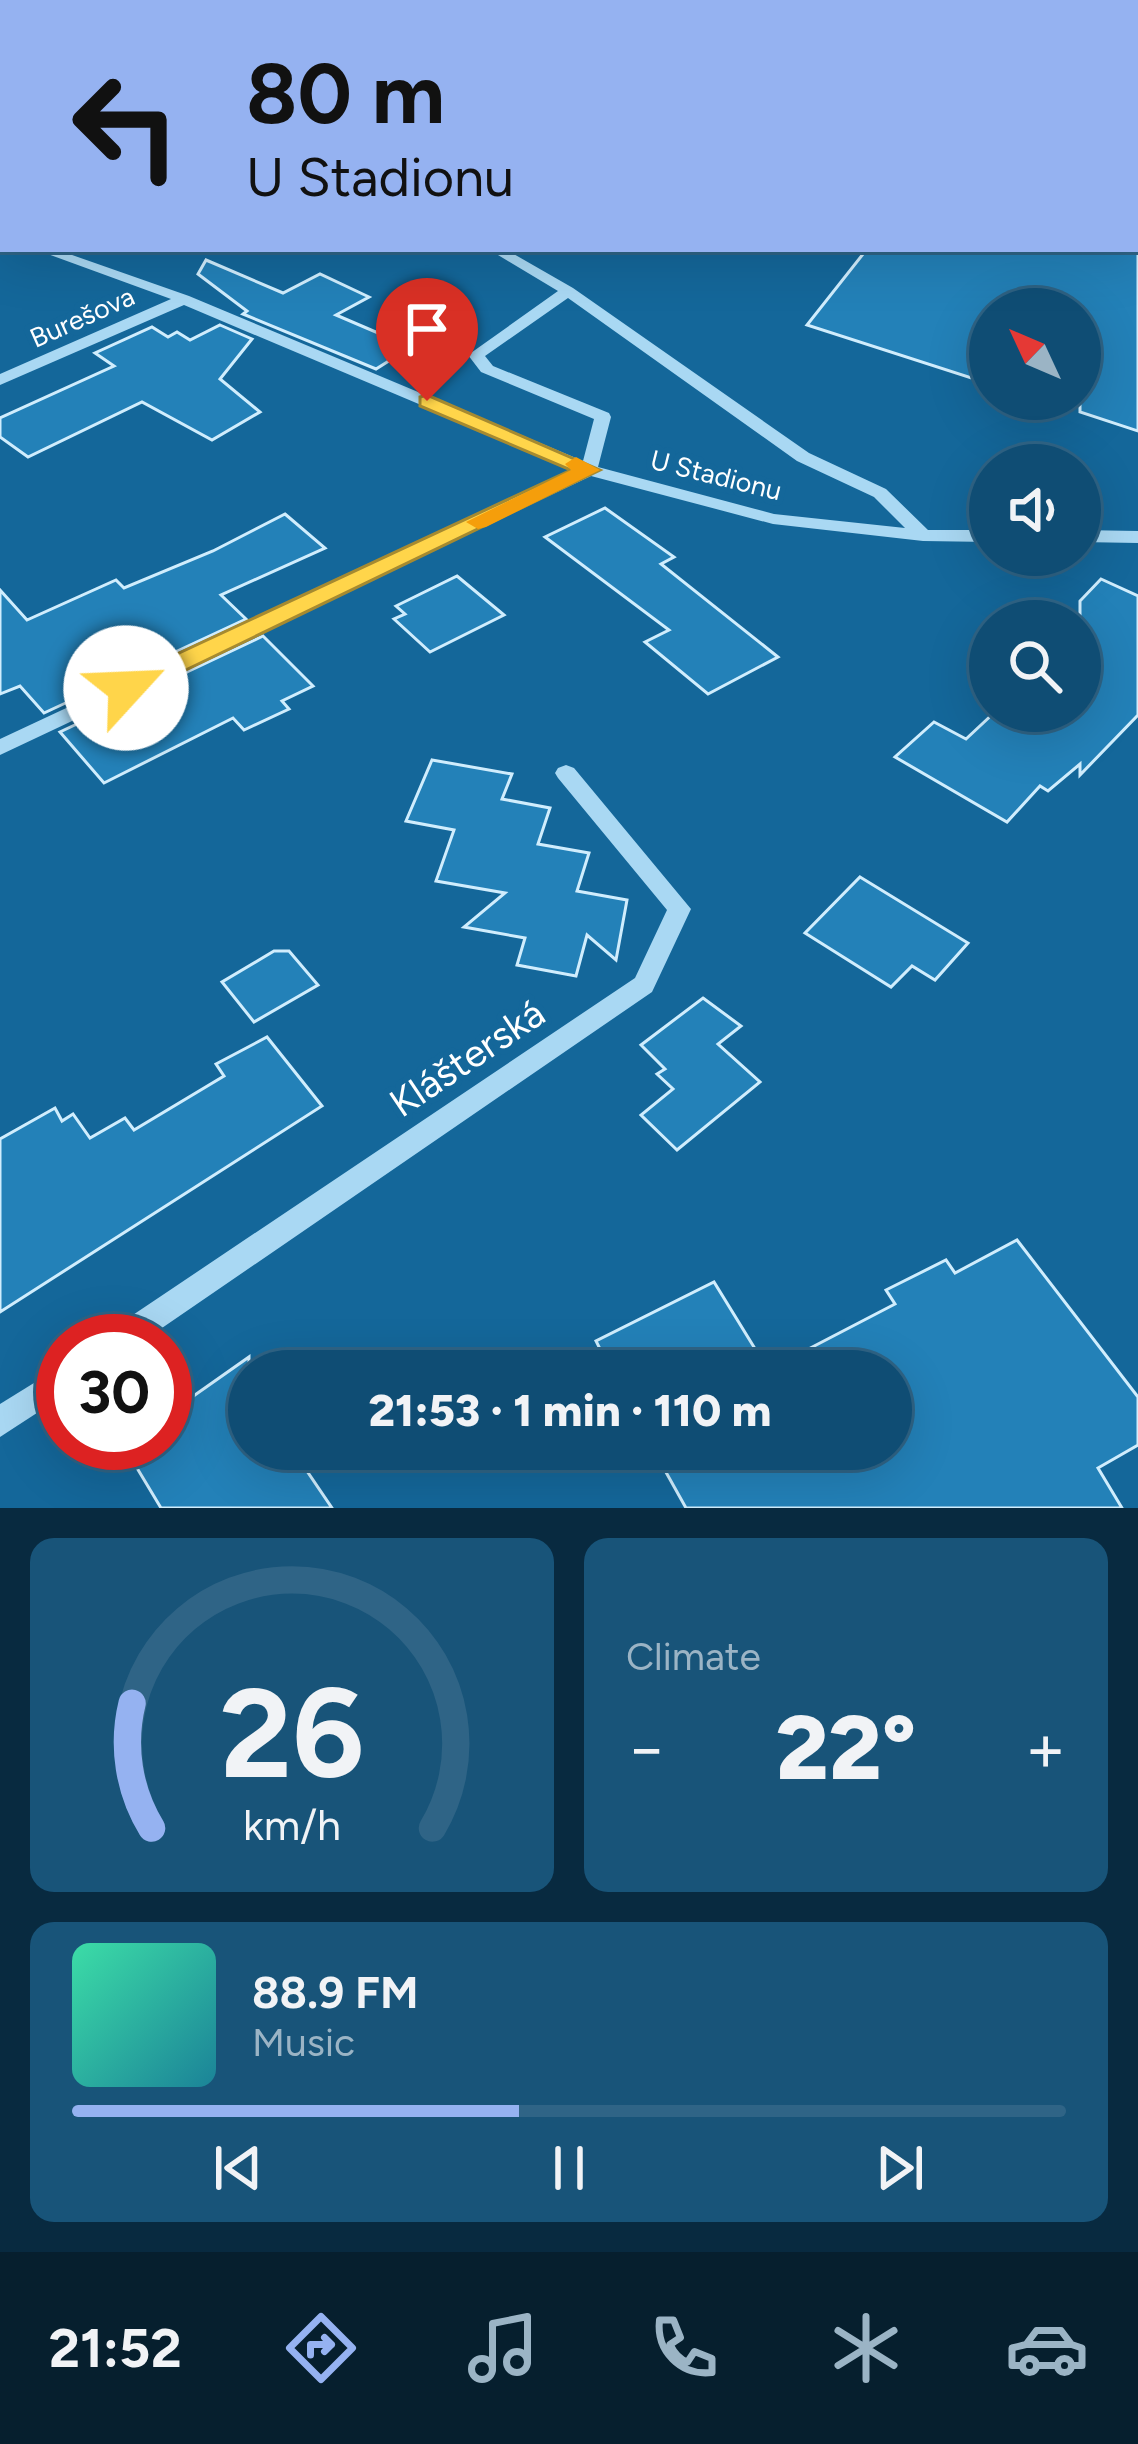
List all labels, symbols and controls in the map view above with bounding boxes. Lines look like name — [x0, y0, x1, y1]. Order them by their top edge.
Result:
text: 80 m — [246, 43, 445, 144]
icon: left — [48, 48, 204, 204]
text: U Stadionu — [246, 145, 514, 210]
pin — [376, 278, 478, 401]
street label: Burešova — [25, 279, 139, 355]
north arrow — [969, 288, 1101, 420]
map controls — [969, 288, 1101, 732]
icon: arrive — [394, 296, 460, 362]
street label: U Stadionu — [647, 443, 785, 507]
button: sound — [969, 444, 1101, 576]
button: search — [969, 600, 1101, 732]
position arrow — [63, 625, 189, 751]
street label: Klášterská — [381, 989, 553, 1127]
speed limit sign: 30 — [36, 1314, 192, 1470]
text: 21:53 · 1 min · 110 m — [369, 1383, 771, 1437]
text: Climate — [626, 1633, 761, 1680]
text: 26 — [220, 1658, 364, 1808]
text: 22° — [776, 1693, 916, 1802]
text: − — [626, 1708, 667, 1788]
text: + — [1025, 1708, 1066, 1788]
text: km/h — [243, 1799, 341, 1851]
text: 88.9 FM — [252, 1965, 419, 2019]
text: Music — [252, 2019, 355, 2066]
icon: previous — [205, 2135, 271, 2201]
icon: pause — [536, 2135, 602, 2201]
icon: next — [867, 2135, 933, 2201]
icon: directions — [279, 2306, 363, 2390]
icon: music — [461, 2306, 545, 2390]
icon: phone — [642, 2306, 726, 2390]
icon: climate — [824, 2306, 908, 2390]
icon: car — [1005, 2306, 1089, 2390]
text: 21:52 — [49, 2316, 182, 2381]

